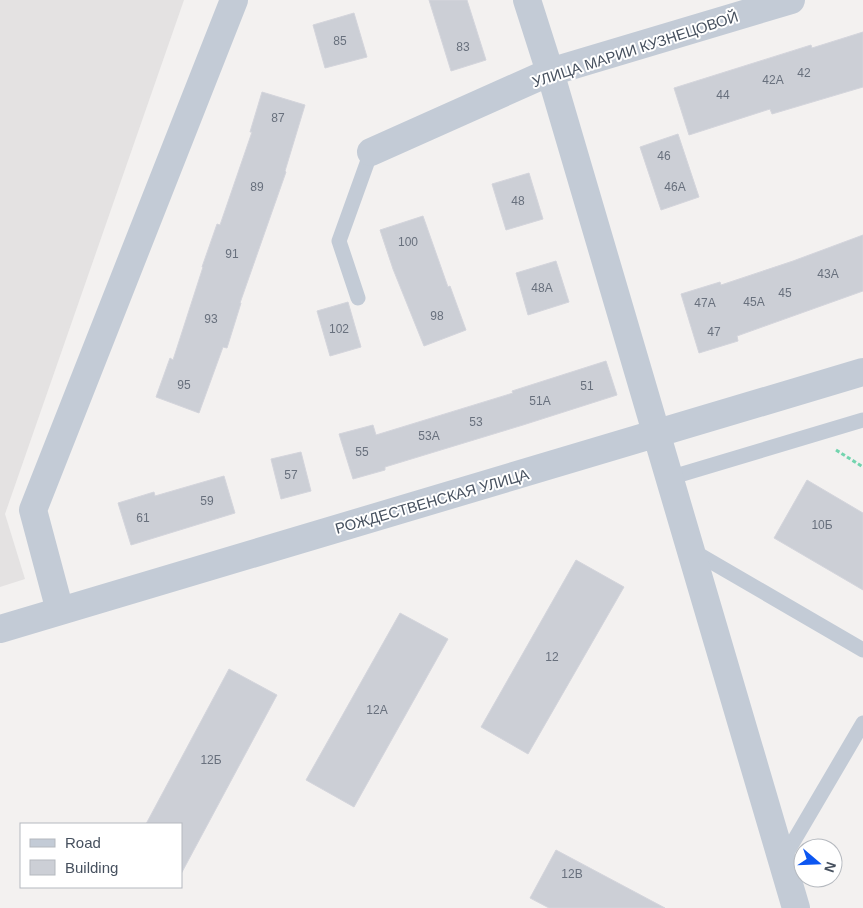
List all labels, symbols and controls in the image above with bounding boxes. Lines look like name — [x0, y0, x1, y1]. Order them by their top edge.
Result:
street label: УЛИЦА МАРИИ КУЗНЕЦОВОЙ — [530, 8, 740, 90]
house number: 85 — [333, 34, 347, 48]
house number: 83 — [456, 40, 470, 54]
house number: 42 — [797, 66, 811, 80]
house number: 42А — [762, 73, 784, 87]
house number: 44 — [716, 88, 730, 102]
house number: 87 — [271, 111, 285, 125]
house number: 46 — [657, 149, 671, 163]
house number: 89 — [250, 180, 264, 194]
house number: 46А — [664, 180, 686, 194]
house number: 48 — [511, 194, 525, 208]
house number: 100 — [398, 235, 418, 249]
house number: 91 — [225, 247, 239, 261]
house number: 43А — [817, 267, 839, 281]
house number: 48А — [531, 281, 553, 295]
house number: 45 — [778, 286, 792, 300]
house number: 45А — [743, 295, 765, 309]
house number: 47А — [694, 296, 716, 310]
house number: 98 — [430, 309, 444, 323]
house number: 93 — [204, 312, 218, 326]
house number: 102 — [329, 322, 349, 336]
house number: 47 — [707, 325, 721, 339]
house number: 95 — [177, 378, 191, 392]
house number: 51 — [580, 379, 594, 393]
house number: 51А — [529, 394, 551, 408]
house number: 53 — [469, 415, 483, 429]
house number: 53А — [418, 429, 440, 443]
house number: 55 — [355, 445, 369, 459]
street label: РОЖДЕСТВЕНСКАЯ УЛИЦА — [333, 465, 531, 537]
house number: 57 — [284, 468, 298, 482]
house number: 59 — [200, 494, 214, 508]
house number: 61 — [136, 511, 150, 525]
house number: 10Б — [811, 518, 833, 532]
house number: 12 — [545, 650, 559, 664]
house number: 12А — [366, 703, 388, 717]
house number: 12Б — [200, 753, 222, 767]
legend — [20, 823, 182, 888]
text: Road — [65, 834, 101, 851]
north arrow — [793, 838, 843, 888]
text: Building — [65, 859, 118, 876]
text: N — [821, 860, 840, 875]
house number: 12В — [561, 867, 583, 881]

